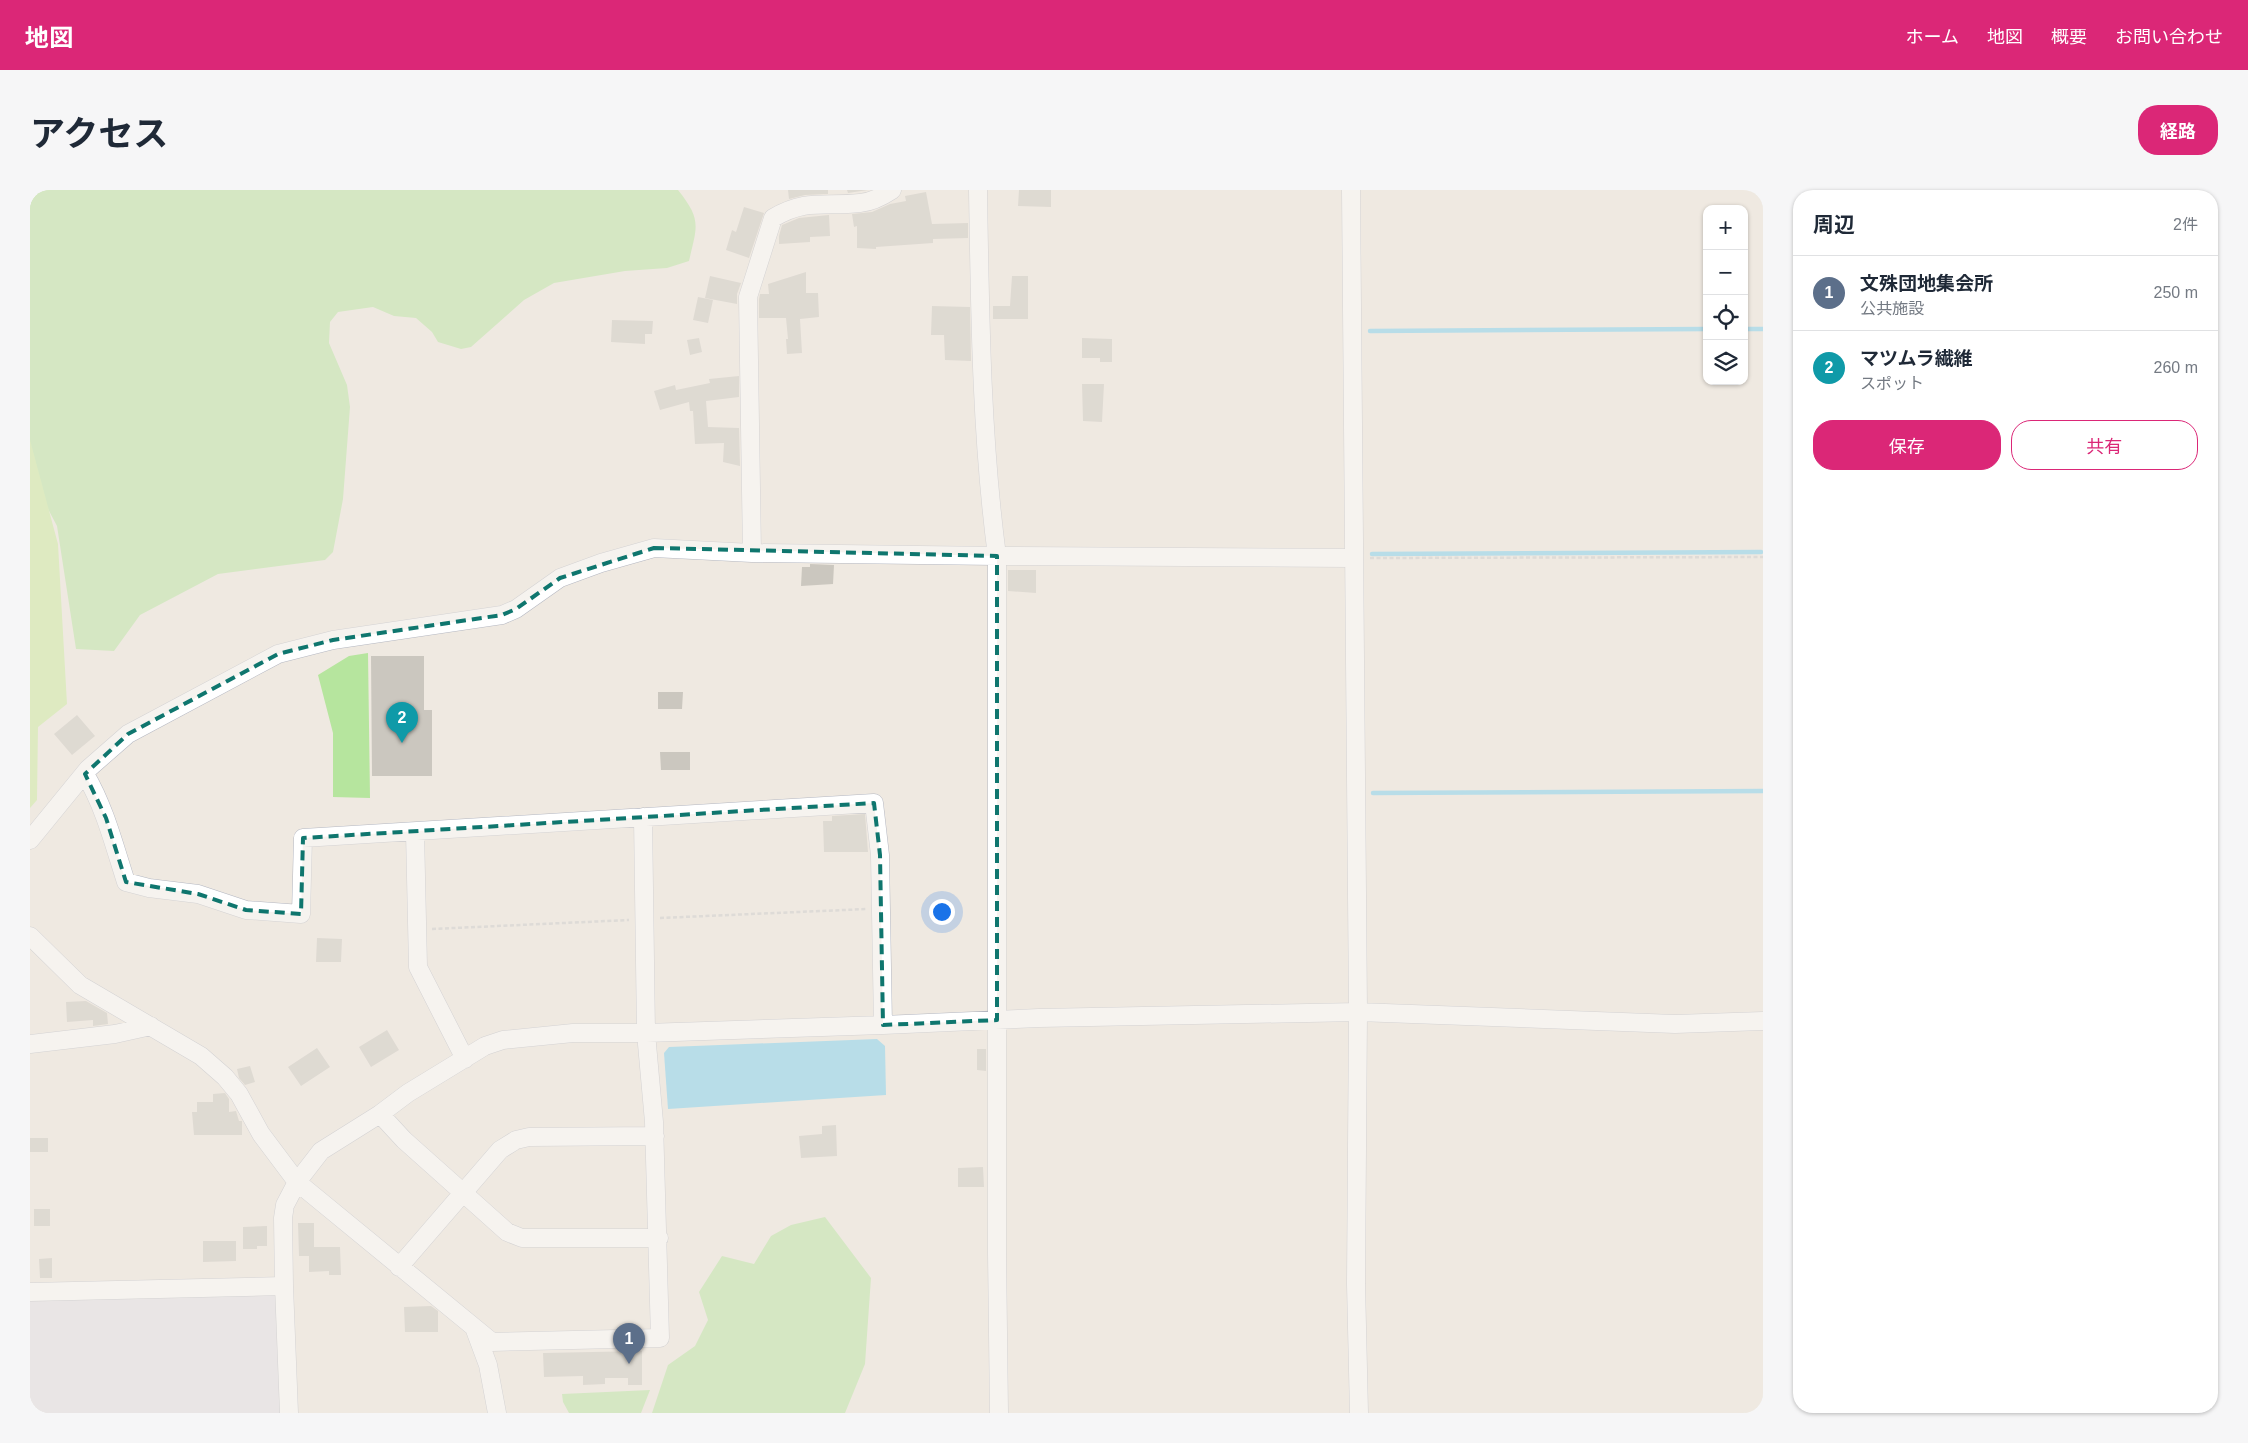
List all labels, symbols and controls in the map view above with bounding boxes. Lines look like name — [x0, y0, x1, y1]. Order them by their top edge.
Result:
text: 地図 — [25, 24, 73, 51]
text: ホーム — [1906, 27, 1959, 47]
text: 地図 — [1987, 27, 2023, 47]
text: 概要 — [2051, 27, 2087, 47]
text: お問い合わせ — [2115, 27, 2223, 47]
button: 経路 — [2138, 105, 2218, 155]
text: アクセス — [30, 114, 168, 153]
map controls — [1703, 205, 1748, 385]
button: + — [1703, 205, 1748, 250]
text: 周辺 — [1813, 213, 1855, 236]
text: 2件 — [2173, 216, 2198, 233]
button: − — [1703, 250, 1748, 295]
text: 文殊団地集会所 — [1860, 273, 1993, 294]
text: 1 — [1825, 284, 1833, 301]
text: 250 m — [2154, 284, 2198, 301]
button: locate — [1703, 295, 1748, 340]
text: 公共施設 — [1860, 300, 1924, 317]
button: layers — [1703, 340, 1748, 385]
text: マツムラ繊維 — [1860, 348, 1973, 369]
text: 2 — [1825, 359, 1833, 376]
text: 260 m — [2154, 359, 2198, 376]
text: スポット — [1860, 375, 1924, 392]
button: 保存 — [1813, 420, 2001, 470]
button: 共有 — [2011, 420, 2198, 470]
pin: 2 — [386, 702, 418, 743]
your location — [929, 899, 955, 925]
pin: 1 — [613, 1323, 645, 1364]

